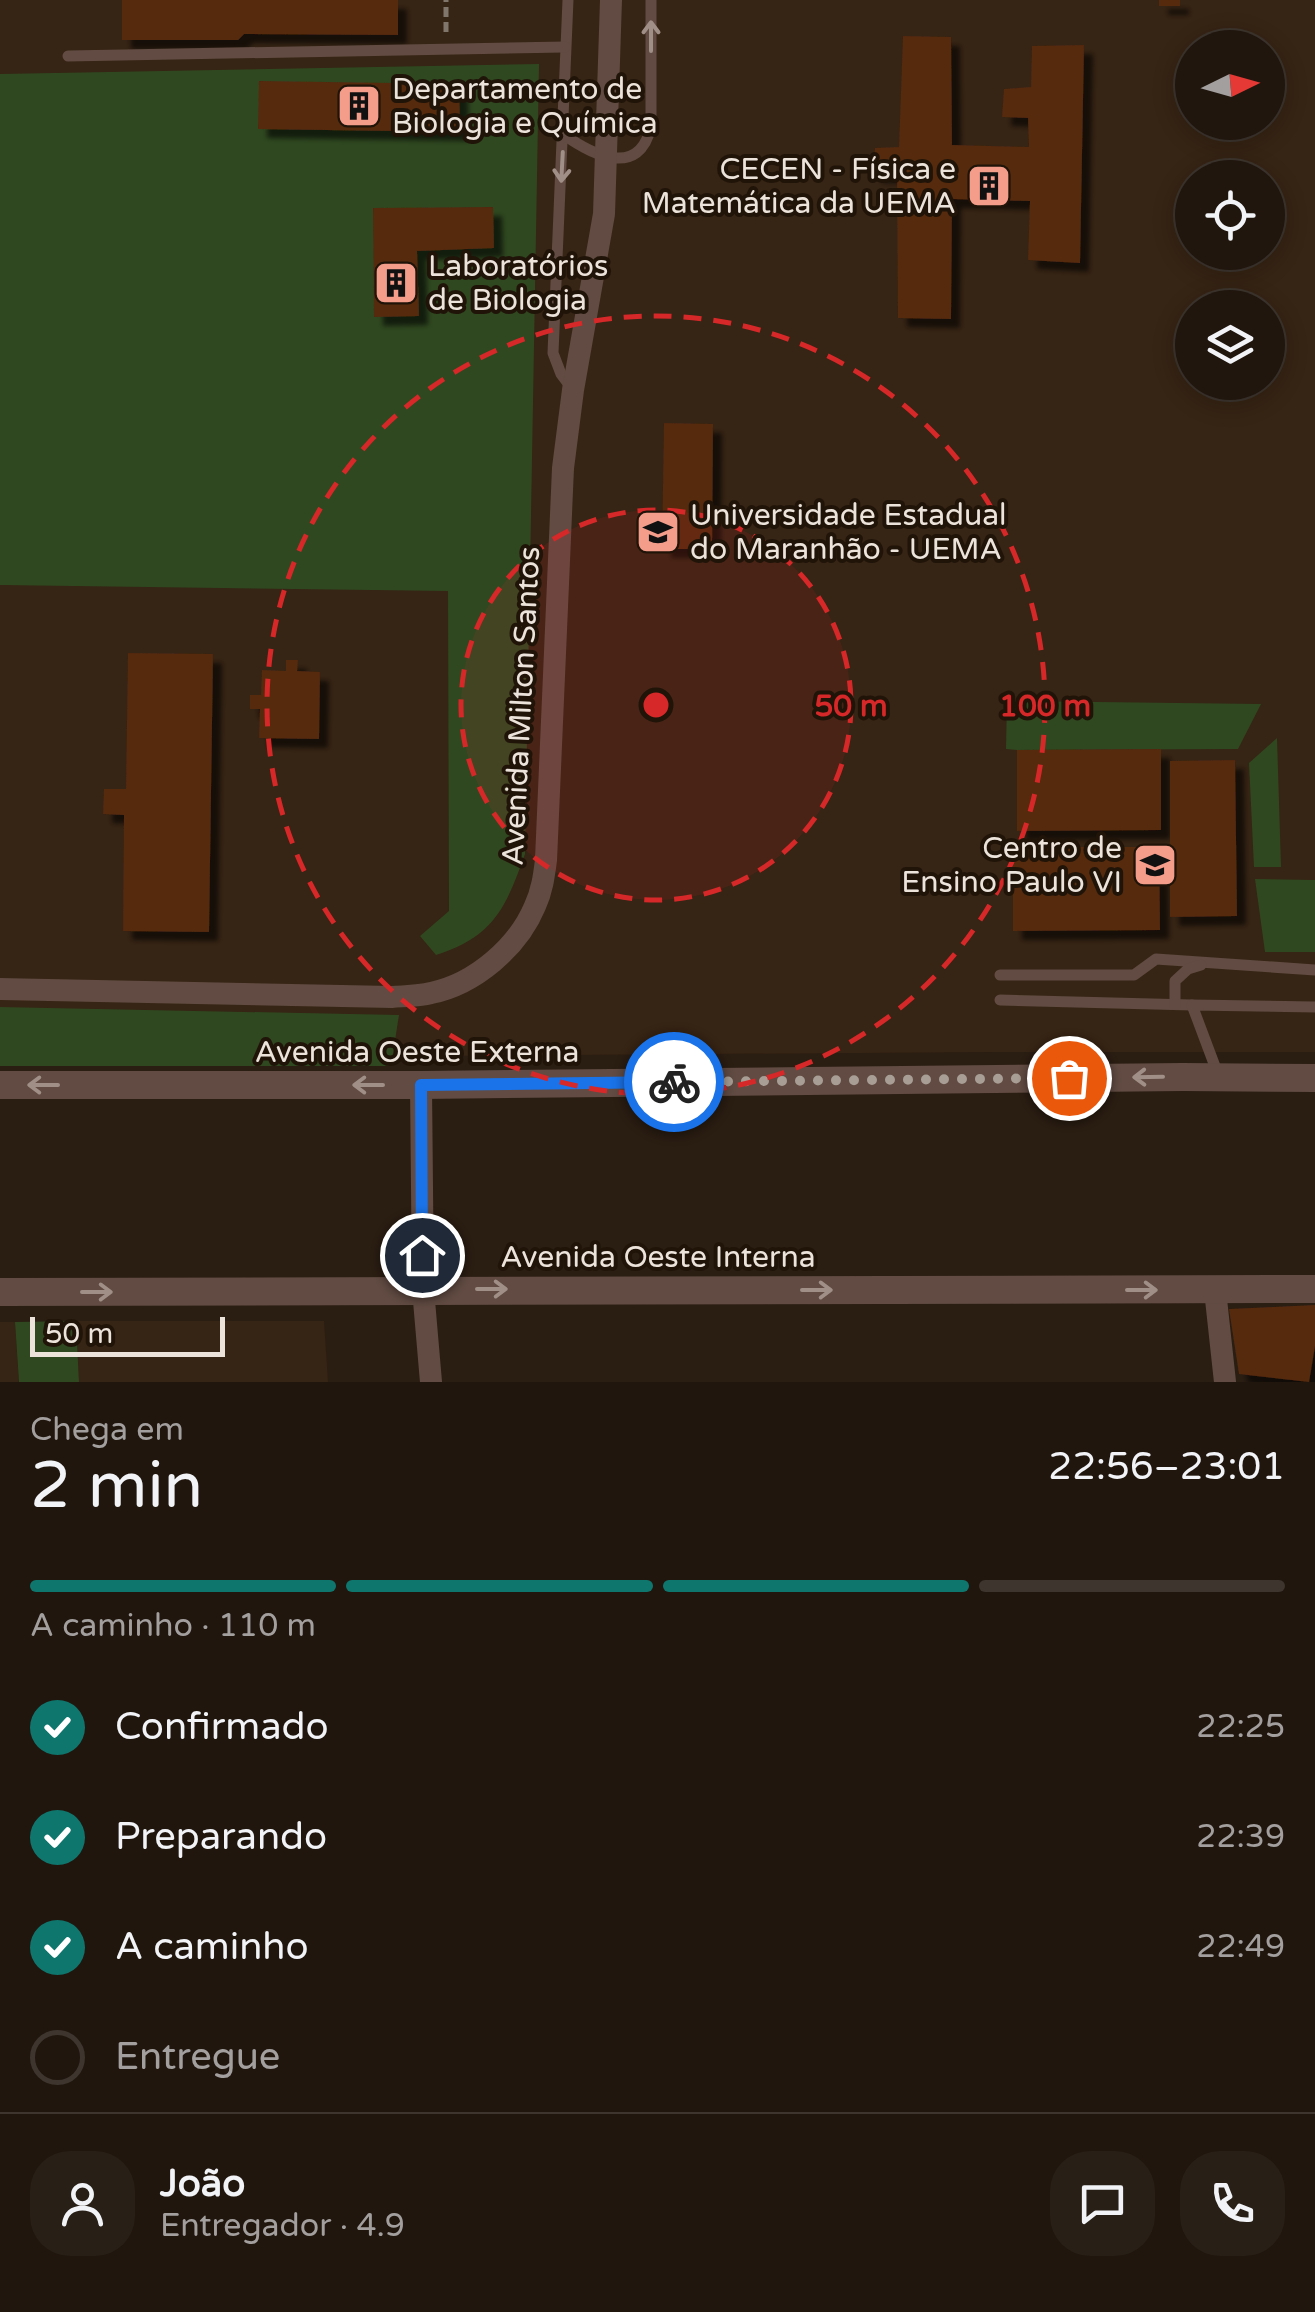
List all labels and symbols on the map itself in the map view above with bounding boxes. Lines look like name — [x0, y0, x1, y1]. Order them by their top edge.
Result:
one-way arrow — [642, 21, 660, 54]
north arrow — [1175, 30, 1285, 140]
place label: Departamento de Biologia e Química — [392, 71, 658, 142]
building icon: Departamento de Biologia e Química — [336, 83, 382, 129]
one-way arrow — [552, 151, 571, 183]
place label: CECEN - Física e Matemática da UEMA — [642, 151, 956, 222]
building icon: CECEN - Física e Matemática da UEMA — [966, 163, 1012, 209]
place label: Laboratórios de Biologia — [428, 248, 608, 319]
building icon: Laboratórios de Biologia — [373, 260, 419, 306]
place label: Universidade Estadual do Maranhão - UEMA — [690, 497, 1007, 568]
school or university icon: Universidade Estadual do Maranhão - UEMA — [635, 509, 681, 555]
street label: Avenida Milton Santos — [495, 545, 548, 867]
centre of rings — [638, 687, 674, 723]
text: 50 m — [814, 688, 888, 725]
text: 100 m — [999, 688, 1091, 725]
place label: Centro de Ensino Paulo VI — [901, 830, 1122, 901]
school or university icon: Centro de Ensino Paulo VI — [1132, 842, 1178, 888]
courier — [624, 1032, 724, 1132]
street label: Avenida Oeste Externa — [255, 1034, 579, 1071]
pin — [1027, 1036, 1112, 1121]
one-way arrow — [1132, 1068, 1164, 1086]
one-way arrow — [27, 1076, 60, 1094]
one-way arrow — [352, 1076, 384, 1094]
pin — [380, 1213, 465, 1298]
street label: Avenida Oeste Interna — [500, 1239, 816, 1276]
one-way arrow — [476, 1280, 508, 1298]
one-way arrow — [800, 1280, 833, 1300]
one-way arrow — [1126, 1280, 1158, 1300]
one-way arrow — [80, 1282, 113, 1302]
scale bar — [30, 1312, 225, 1356]

